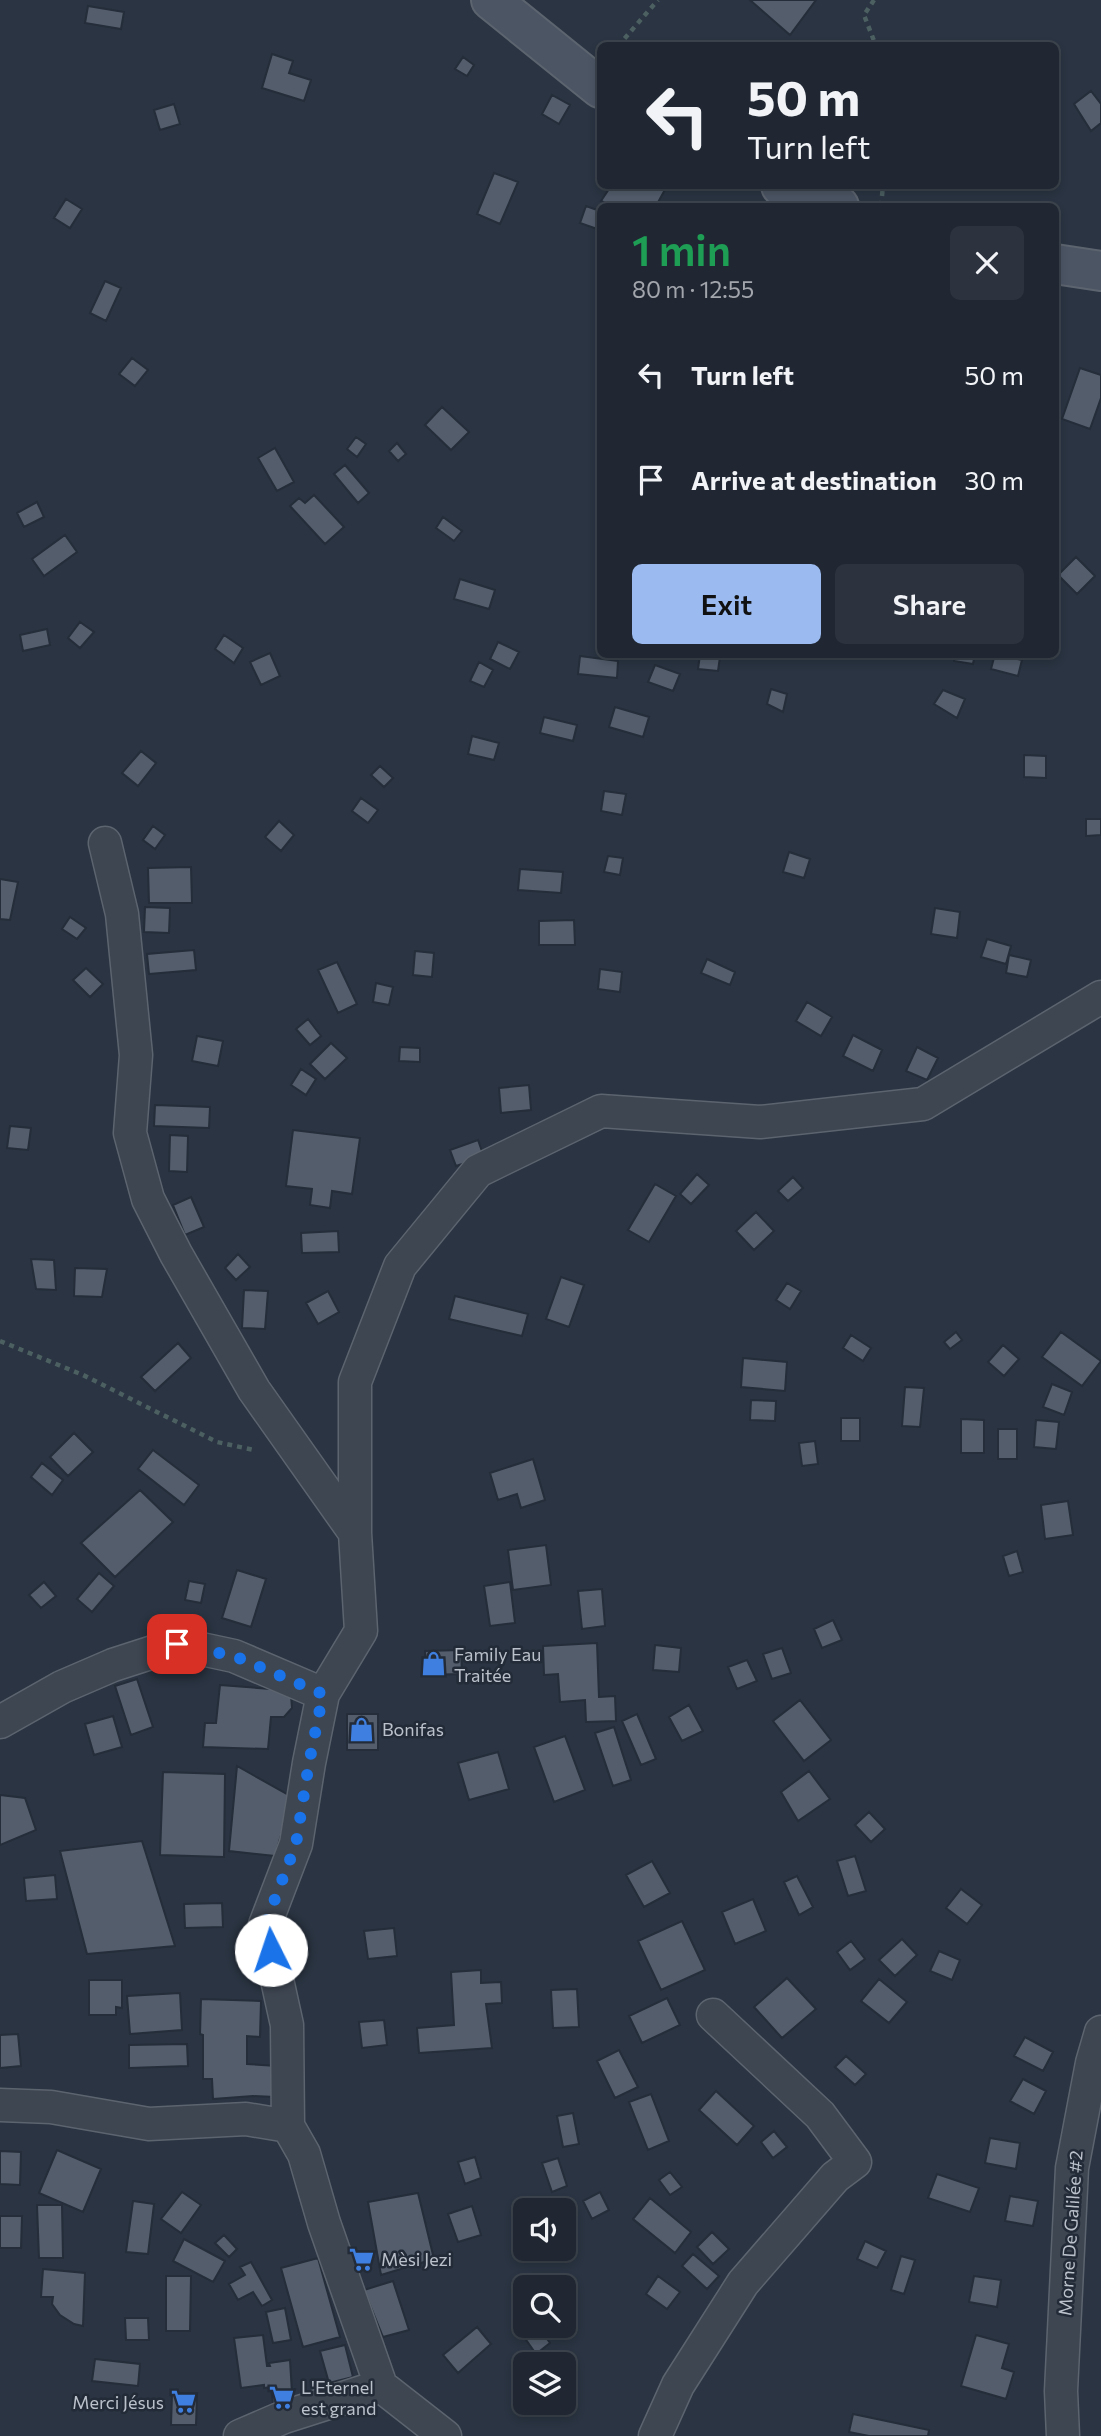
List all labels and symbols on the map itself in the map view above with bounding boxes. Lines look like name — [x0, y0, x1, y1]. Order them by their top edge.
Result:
pin — [147, 1614, 207, 1674]
place label: Family Eau Traitée — [454, 1643, 541, 1686]
shop icon: Family Eau Traitée — [420, 1650, 448, 1678]
shop icon: Bonifas — [348, 1715, 376, 1743]
place label: Bonifas — [382, 1718, 444, 1740]
position arrow — [234, 1913, 308, 1987]
street label: Morne De Galilée #2 — [1053, 2150, 1087, 2316]
supermarket icon: Mèsi Jezi — [347, 2245, 375, 2273]
place label: Mèsi Jezi — [381, 2248, 452, 2270]
place label: L'Eternel est grand — [301, 2376, 376, 2419]
supermarket icon: L'Eternel est grand — [267, 2383, 295, 2411]
supermarket icon: Merci Jésus — [170, 2388, 198, 2416]
place label: Merci Jésus — [72, 2391, 164, 2413]

